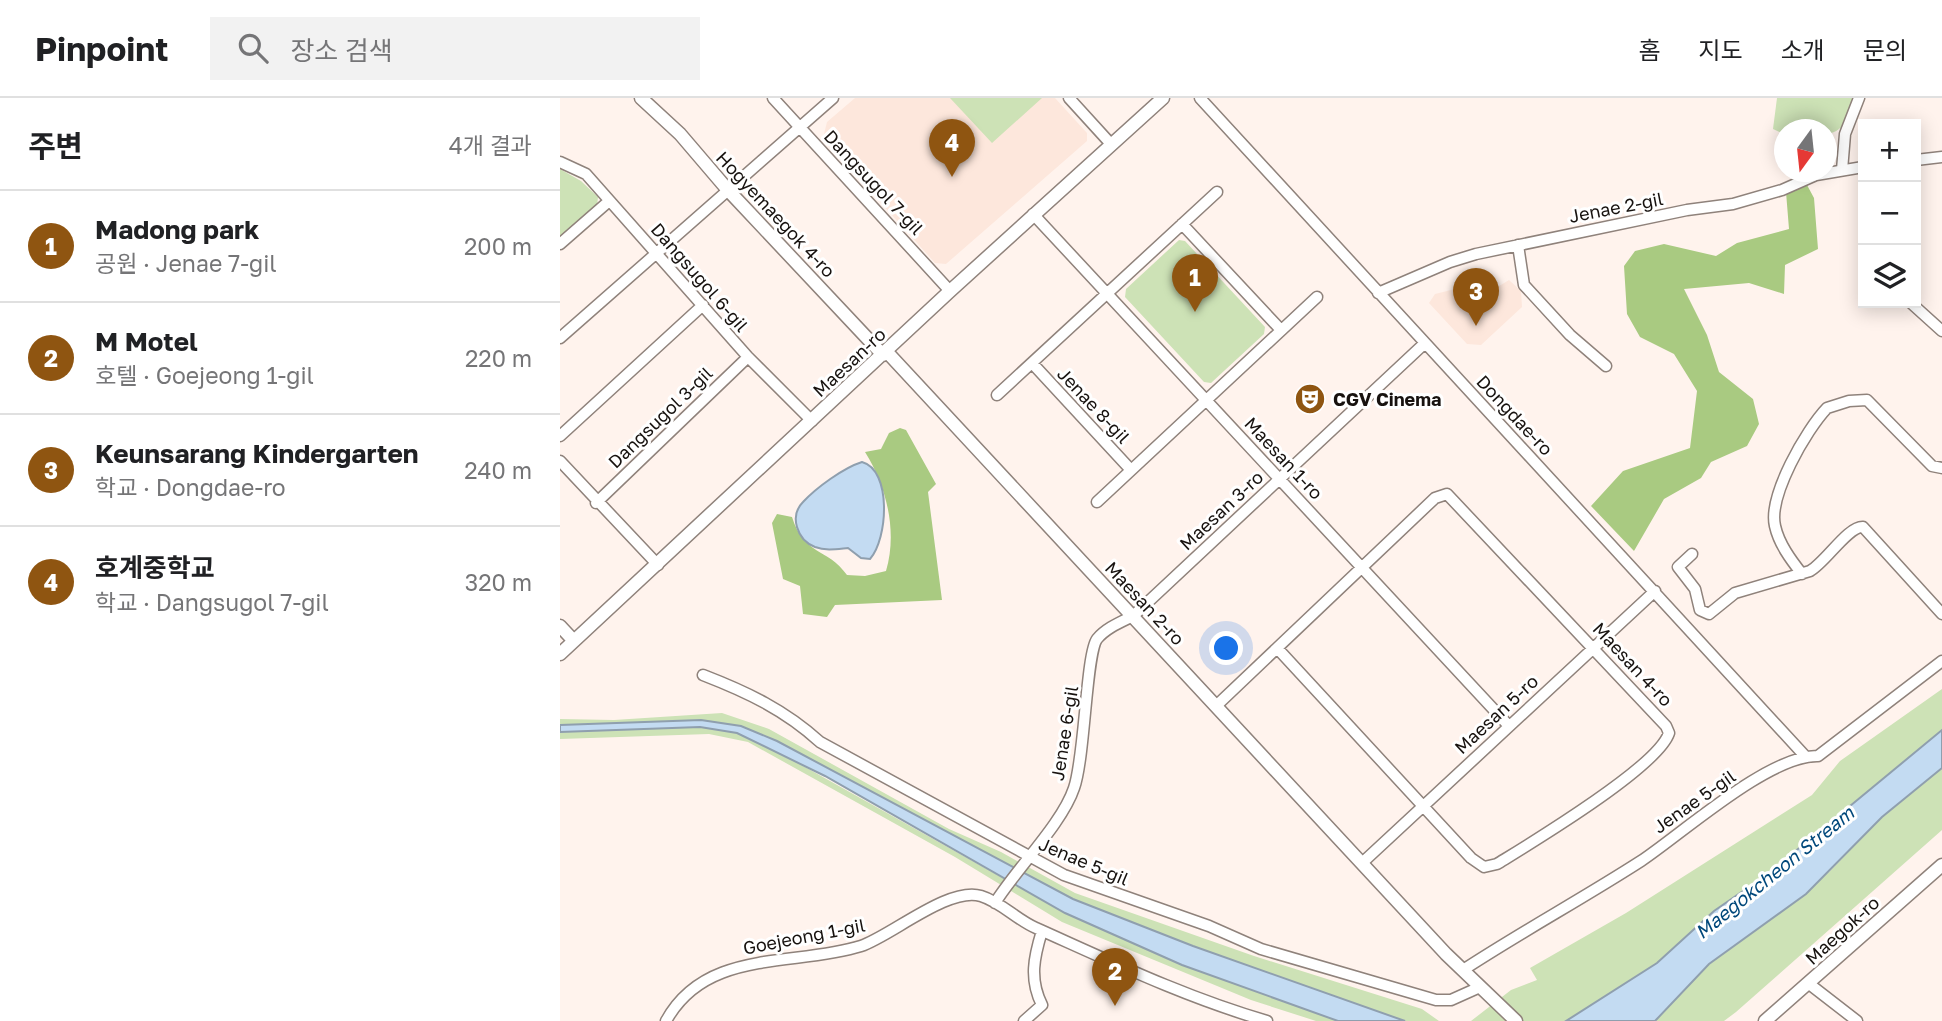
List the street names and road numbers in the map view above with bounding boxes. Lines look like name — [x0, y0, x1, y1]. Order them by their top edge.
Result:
street label: Dangsugol 7-gil — [820, 125, 928, 239]
street label: Hogyemaegok 4-ro — [712, 146, 840, 282]
street label: Jenae 2-gil — [1567, 187, 1665, 227]
street label: Dangsugol 6-gil — [647, 218, 753, 336]
street label: Maesan-ro — [808, 323, 890, 401]
street label: Dangsugol 3-gil — [603, 362, 717, 472]
street label: Jenae 8-gil — [1053, 362, 1135, 448]
street label: Dongdae-ro — [1472, 370, 1558, 460]
street label: Maesan 1-ro — [1240, 412, 1328, 504]
street label: Maesan 3-ro — [1175, 466, 1267, 554]
street label: Maesan 2-ro — [1101, 557, 1189, 649]
street label: Maesan 4-ro — [1589, 617, 1677, 711]
street label: Maesan 5-ro — [1450, 670, 1542, 758]
street label: Jenae 6-gil — [1046, 684, 1082, 782]
street label: Jenae 5-gil — [1649, 764, 1740, 837]
street label: Jenae 5-gil — [1036, 832, 1132, 890]
street label: Maegok-ro — [1800, 891, 1884, 969]
street label: Goejeong 1-gil — [741, 913, 867, 959]

